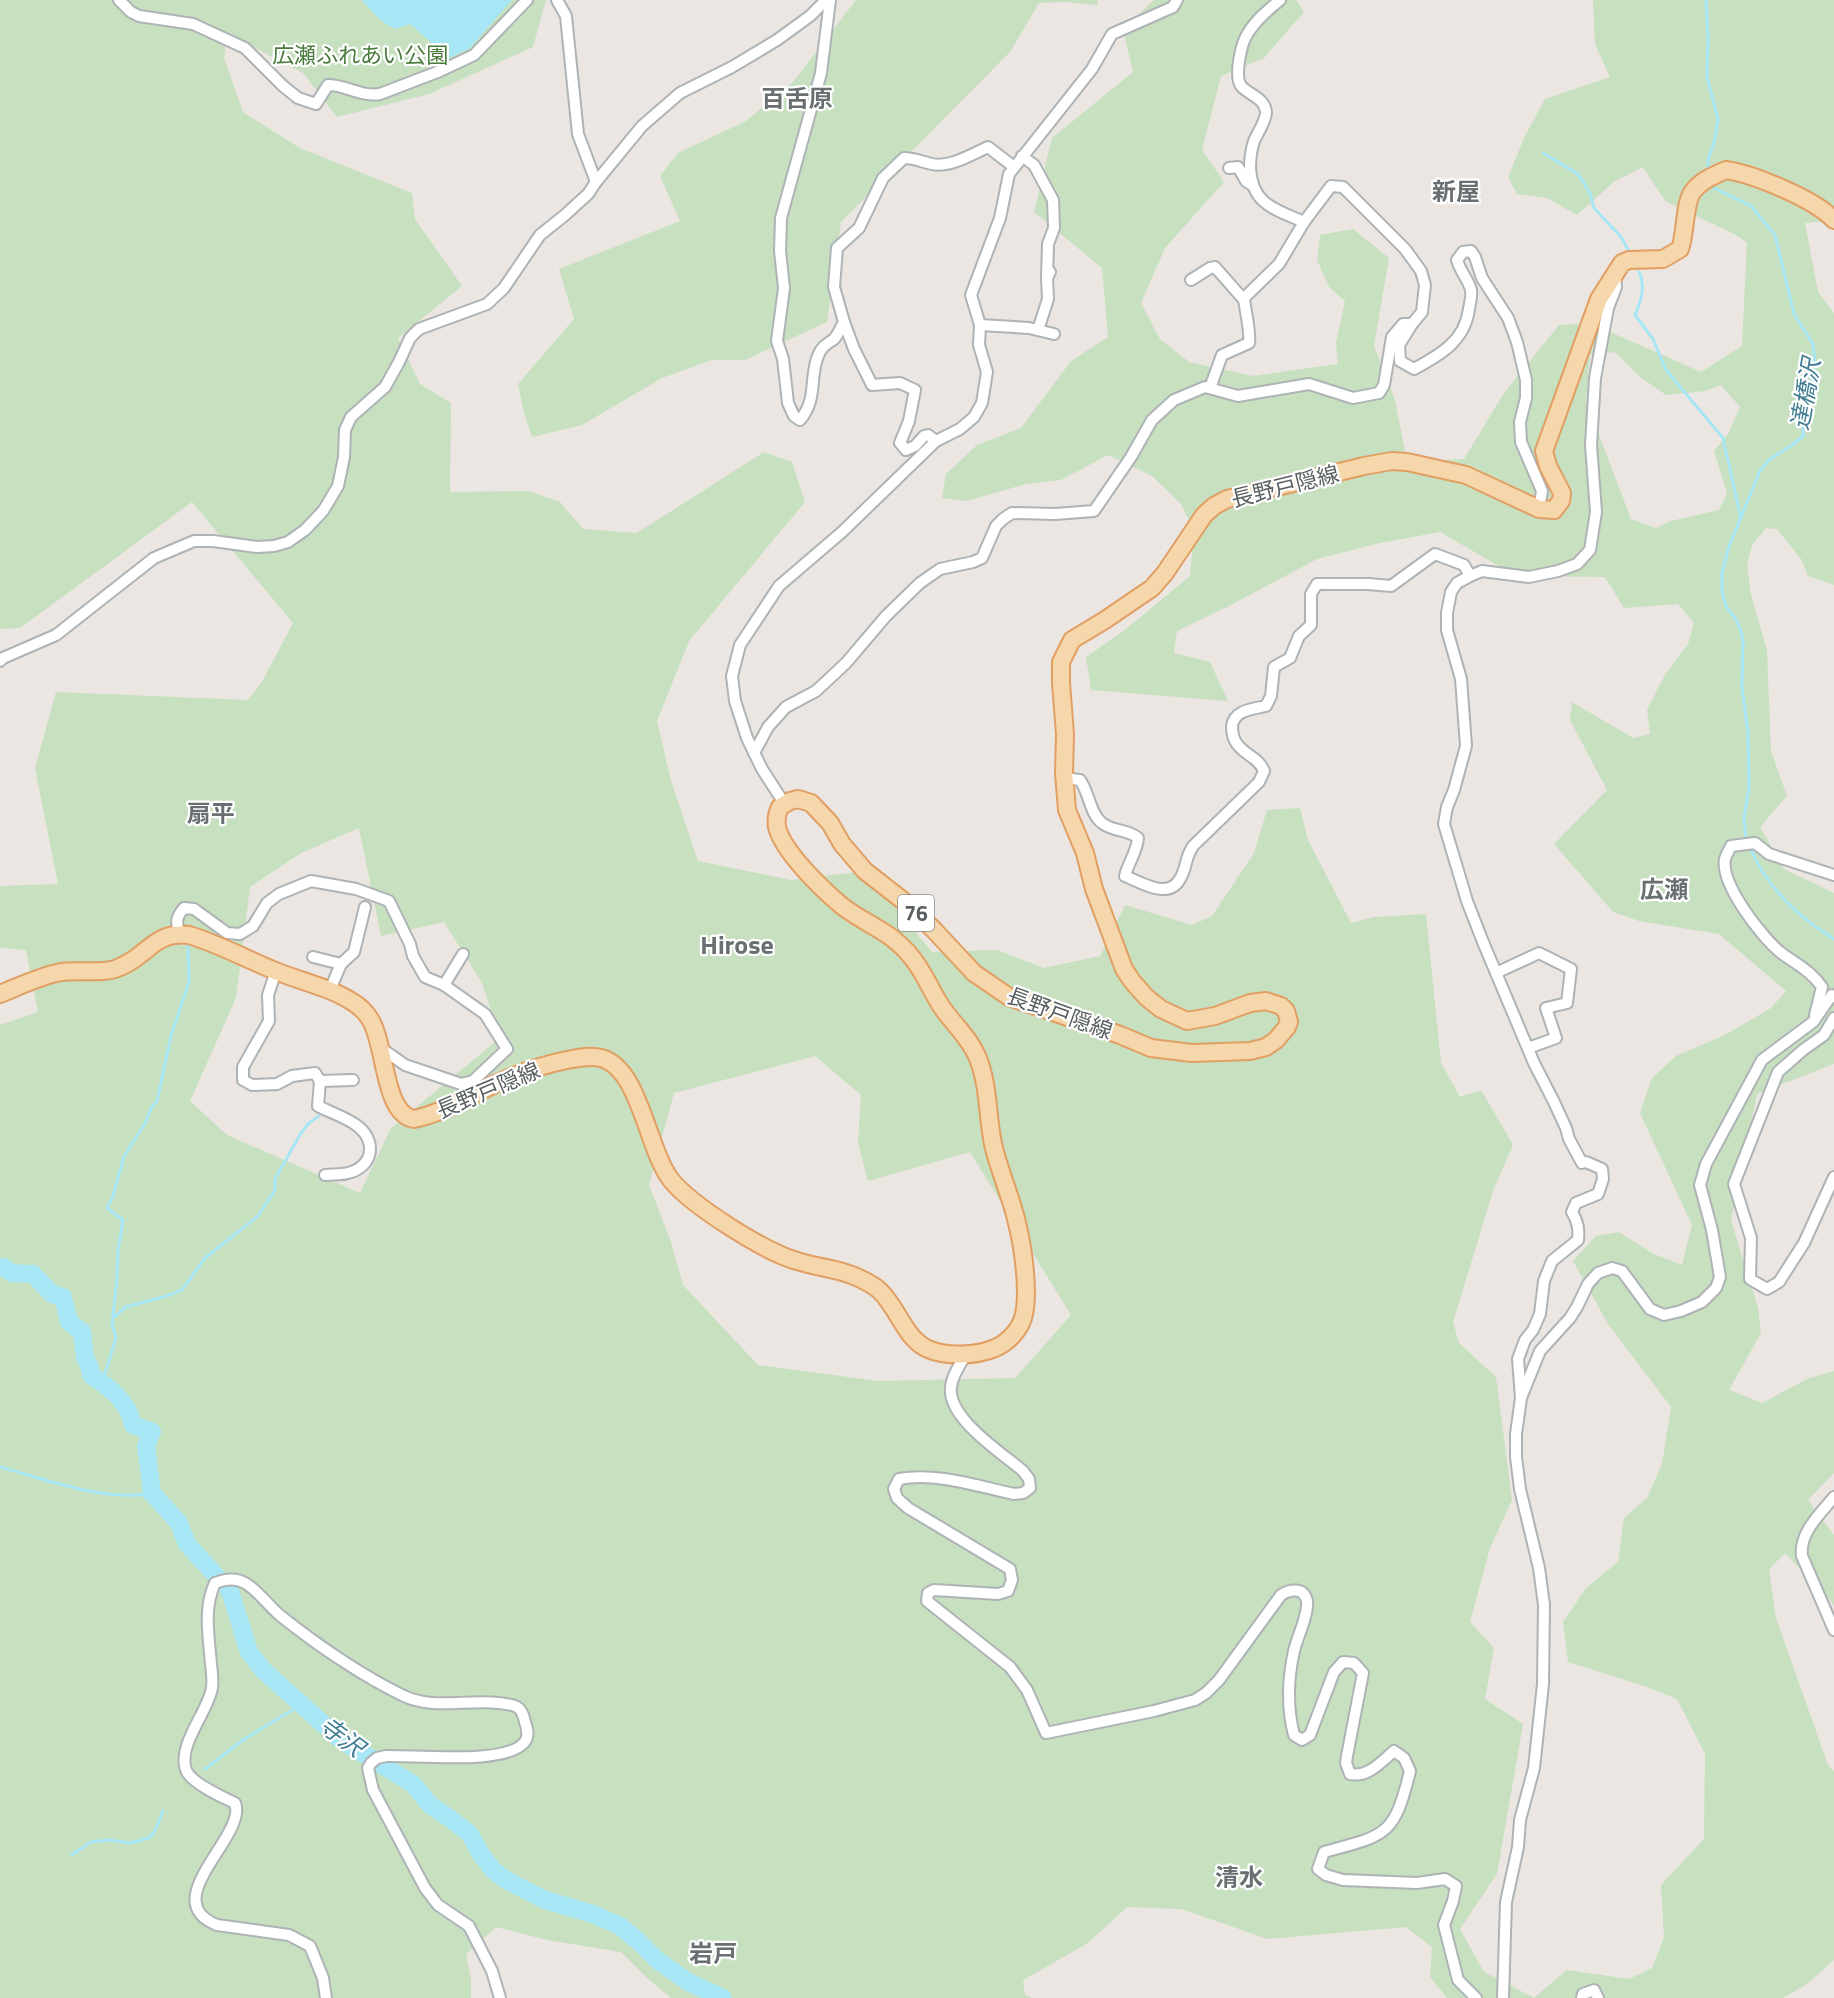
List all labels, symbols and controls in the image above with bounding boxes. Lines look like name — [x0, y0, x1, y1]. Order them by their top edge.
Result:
park label: 広瀬ふれあい公園 — [272, 38, 448, 72]
district label: 百舌原 — [761, 80, 833, 116]
district label: 新屋 — [1432, 173, 1480, 209]
water label: 達橋沢 — [1781, 352, 1829, 433]
street label: 長野戸隠線 — [1228, 456, 1342, 516]
district label: 扇平 — [187, 795, 235, 831]
district label: 広瀬 — [1640, 871, 1688, 907]
road number: 76 — [898, 895, 934, 931]
district label: Hirose — [700, 925, 774, 964]
street label: 長野戸隠線 — [1002, 978, 1118, 1048]
street label: 長野戸隠線 — [431, 1053, 545, 1127]
water label: 寺沢 — [312, 1707, 374, 1767]
district label: 清水 — [1215, 1859, 1263, 1895]
district label: 岩戸 — [689, 1935, 737, 1971]

